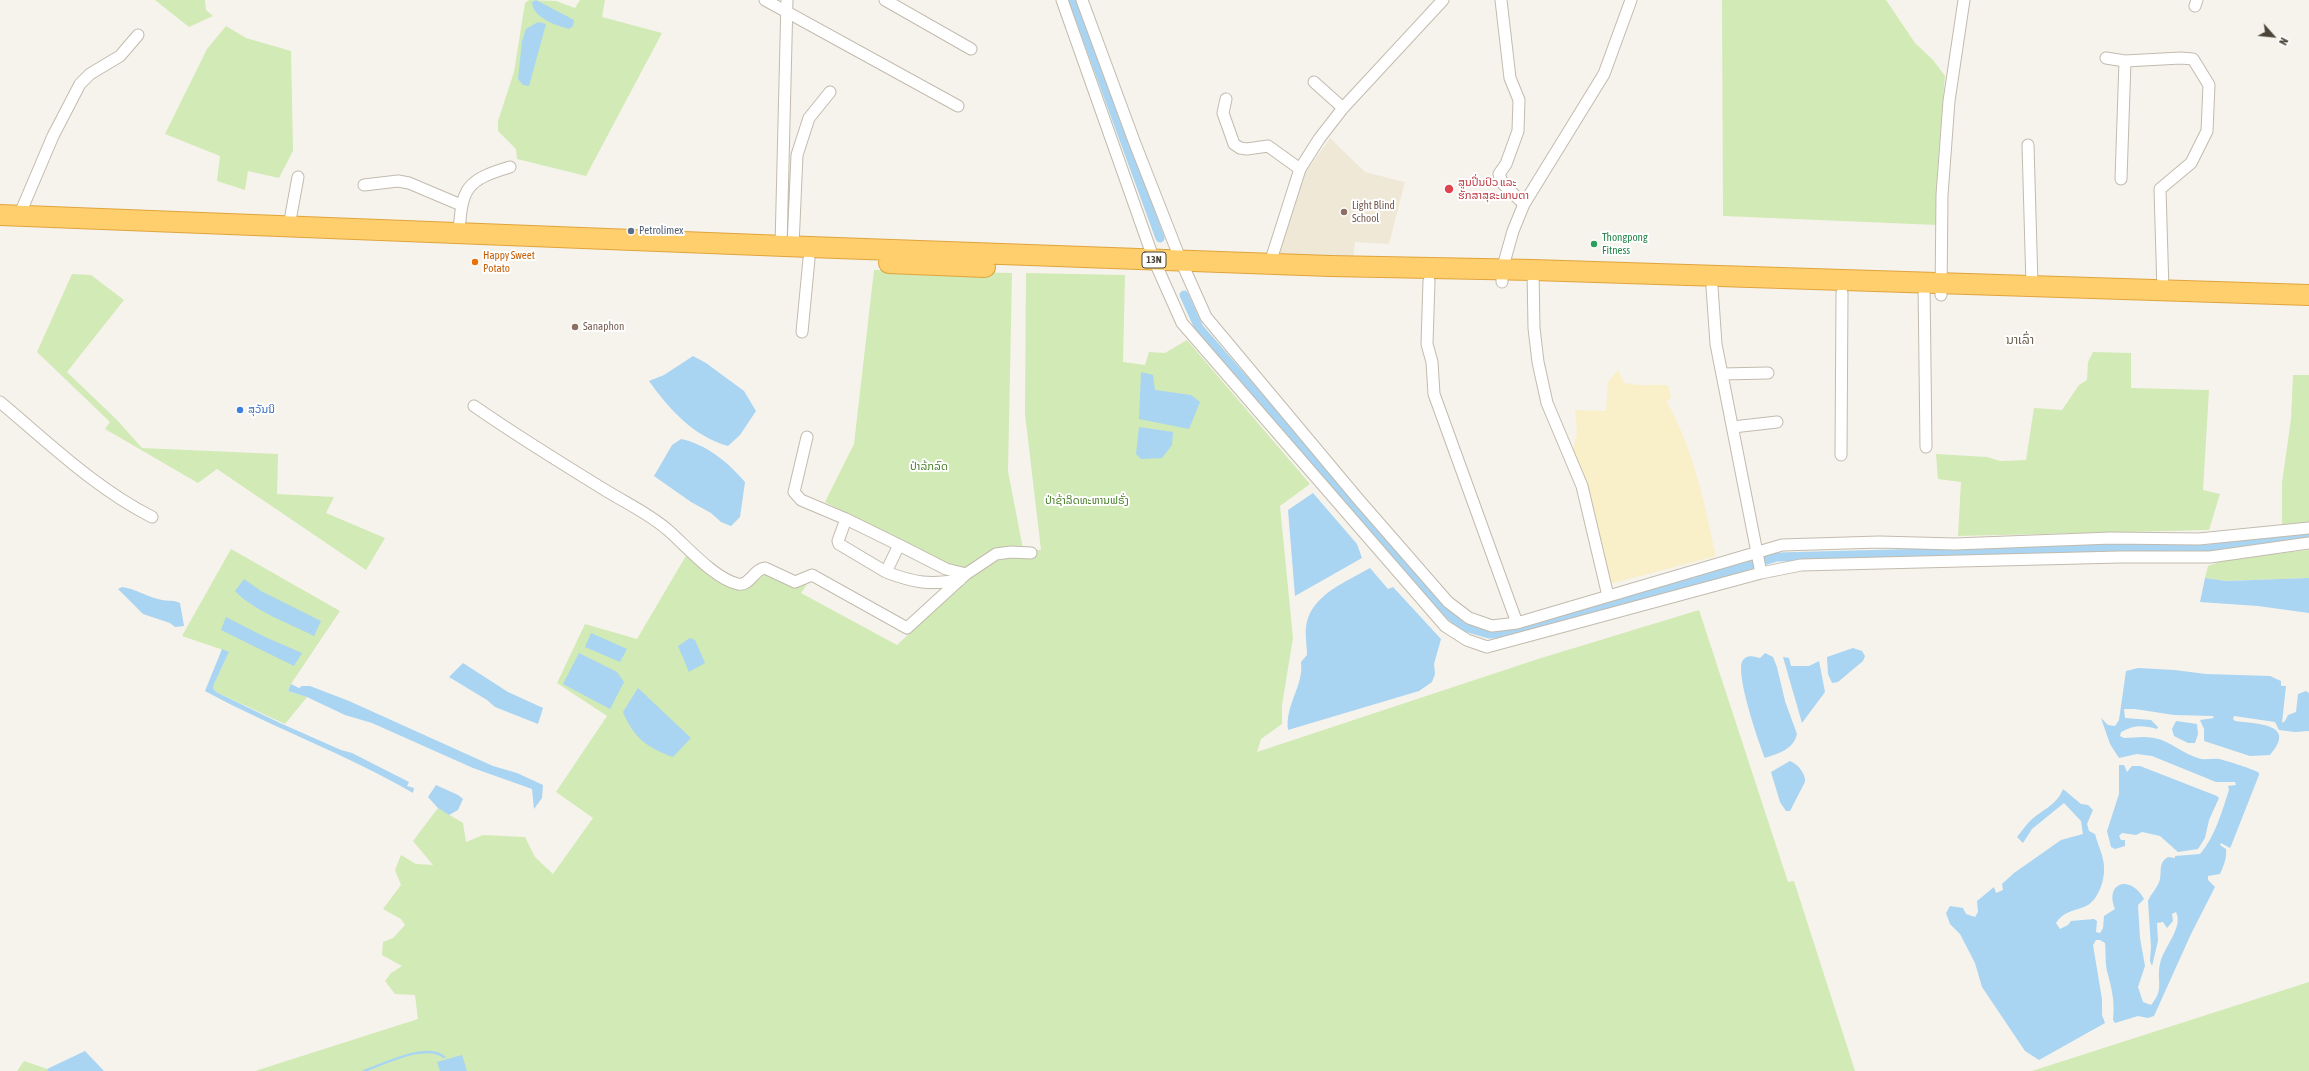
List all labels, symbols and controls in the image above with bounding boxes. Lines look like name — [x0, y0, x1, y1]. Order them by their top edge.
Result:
north arrow — [2253, 16, 2293, 56]
text: N — [2277, 36, 2291, 47]
place label: ສູນປິ່ນປົວ ແລະ ຮັກສາສຸຂະພາບຕາ — [1458, 176, 1529, 202]
marker: ສູນປິ່ນປົວ ແລະ ຮັກສາສຸຂະພາບຕາ — [1443, 183, 1455, 195]
place label: Light Blind School — [1352, 199, 1395, 225]
marker: Light Blind School — [1339, 207, 1349, 217]
place label: Petrolimex — [639, 224, 684, 238]
marker: Petrolimex — [626, 226, 636, 236]
place label: Thongpong Fitness — [1602, 231, 1648, 257]
marker: Thongpong Fitness — [1589, 239, 1599, 249]
place label: Happy Sweet Potato — [483, 249, 535, 275]
road number: 13N — [1142, 252, 1166, 268]
marker: Happy Sweet Potato — [470, 257, 480, 267]
place label: Sanaphon — [583, 320, 624, 334]
marker: Sanaphon — [570, 322, 580, 332]
district label: ນາເລົ່າ — [2006, 332, 2034, 348]
place label: ສຸວັນນິ — [248, 403, 275, 417]
marker: ສຸວັນນິ — [235, 405, 245, 415]
park label: ປ່າລ້ກລົດ — [910, 460, 948, 474]
park label: ປ່າຊ້າລິດທະຫານຟຣັ່ງ — [1045, 494, 1129, 508]

